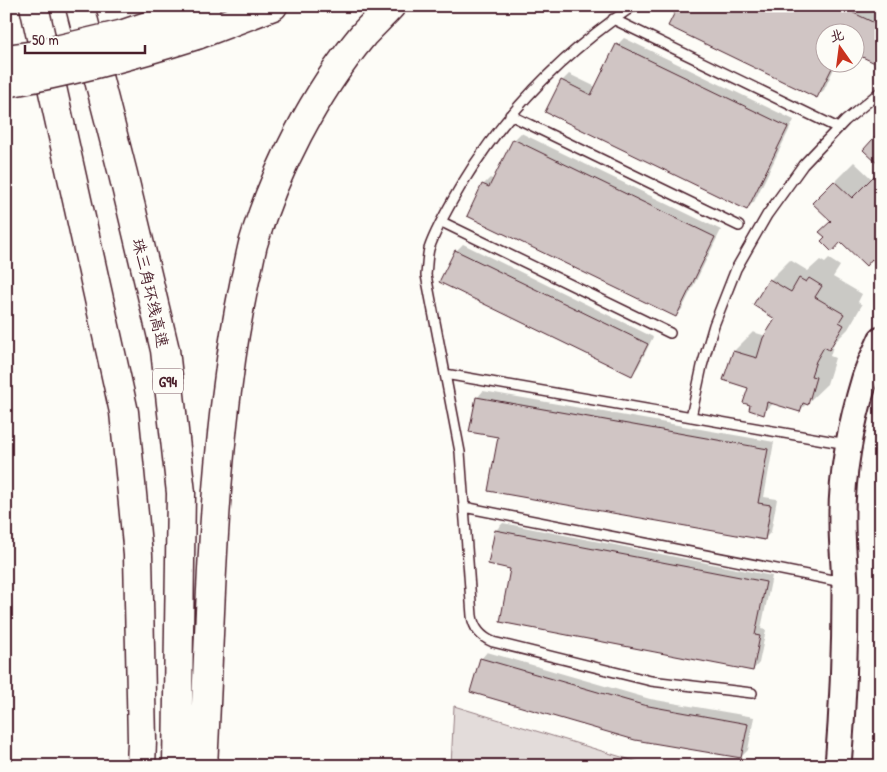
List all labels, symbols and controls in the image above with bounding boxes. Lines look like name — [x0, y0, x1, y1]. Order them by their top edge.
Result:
scale bar — [25, 22, 145, 54]
north arrow — [814, 22, 864, 72]
text: 北 — [828, 24, 846, 46]
text: 50 m — [32, 29, 59, 50]
street label: 珠三角环线高速 — [128, 236, 174, 350]
road number: G94 — [153, 368, 183, 394]

